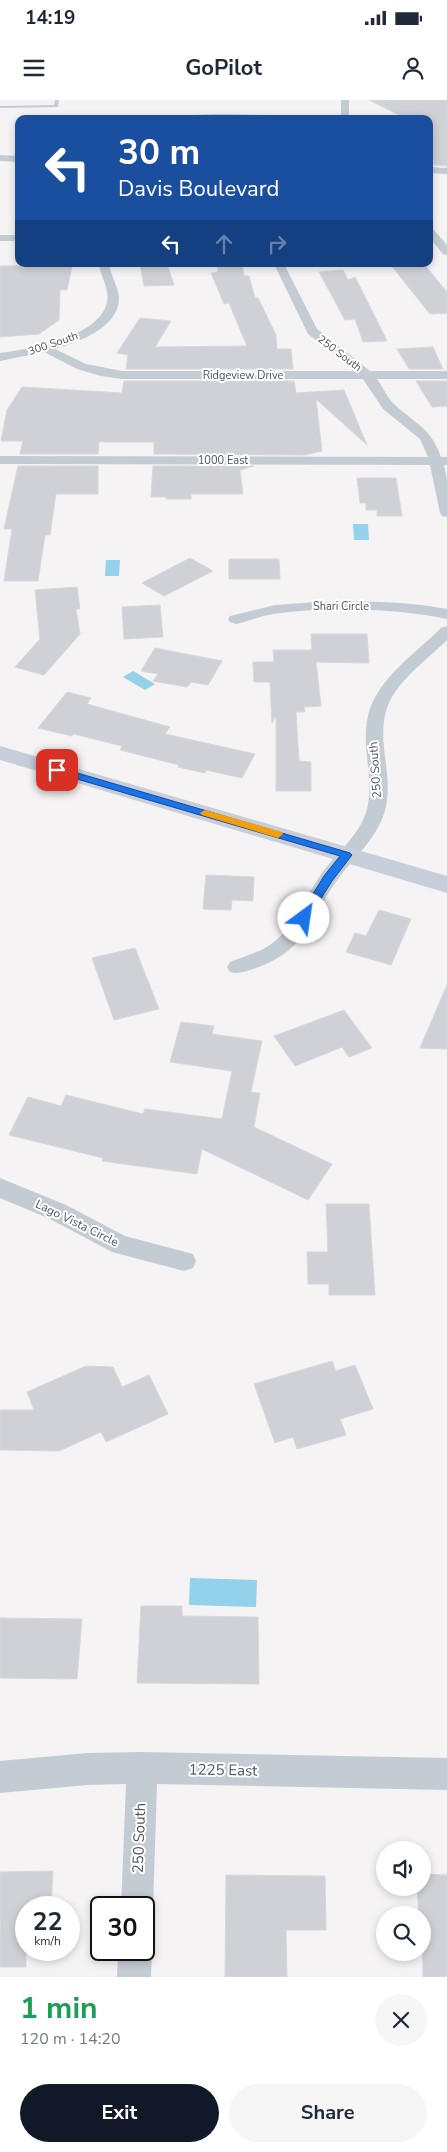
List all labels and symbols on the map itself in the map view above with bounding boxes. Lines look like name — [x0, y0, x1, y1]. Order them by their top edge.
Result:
street label: 300 South — [26, 328, 80, 359]
street label: 250 South — [315, 332, 365, 375]
street label: Ridgeview Drive — [203, 368, 284, 383]
street label: 1000 East — [198, 453, 248, 468]
street label: Shari Circle — [313, 599, 369, 614]
street label: 250 South — [365, 741, 385, 799]
pin — [36, 749, 78, 791]
position arrow — [277, 891, 329, 943]
street label: Lago Vista Circle — [33, 1196, 121, 1250]
street label: 1225 East — [188, 1759, 258, 1781]
street label: 250 South — [128, 1802, 150, 1874]
speed limit sign: 30 — [90, 1896, 155, 1961]

